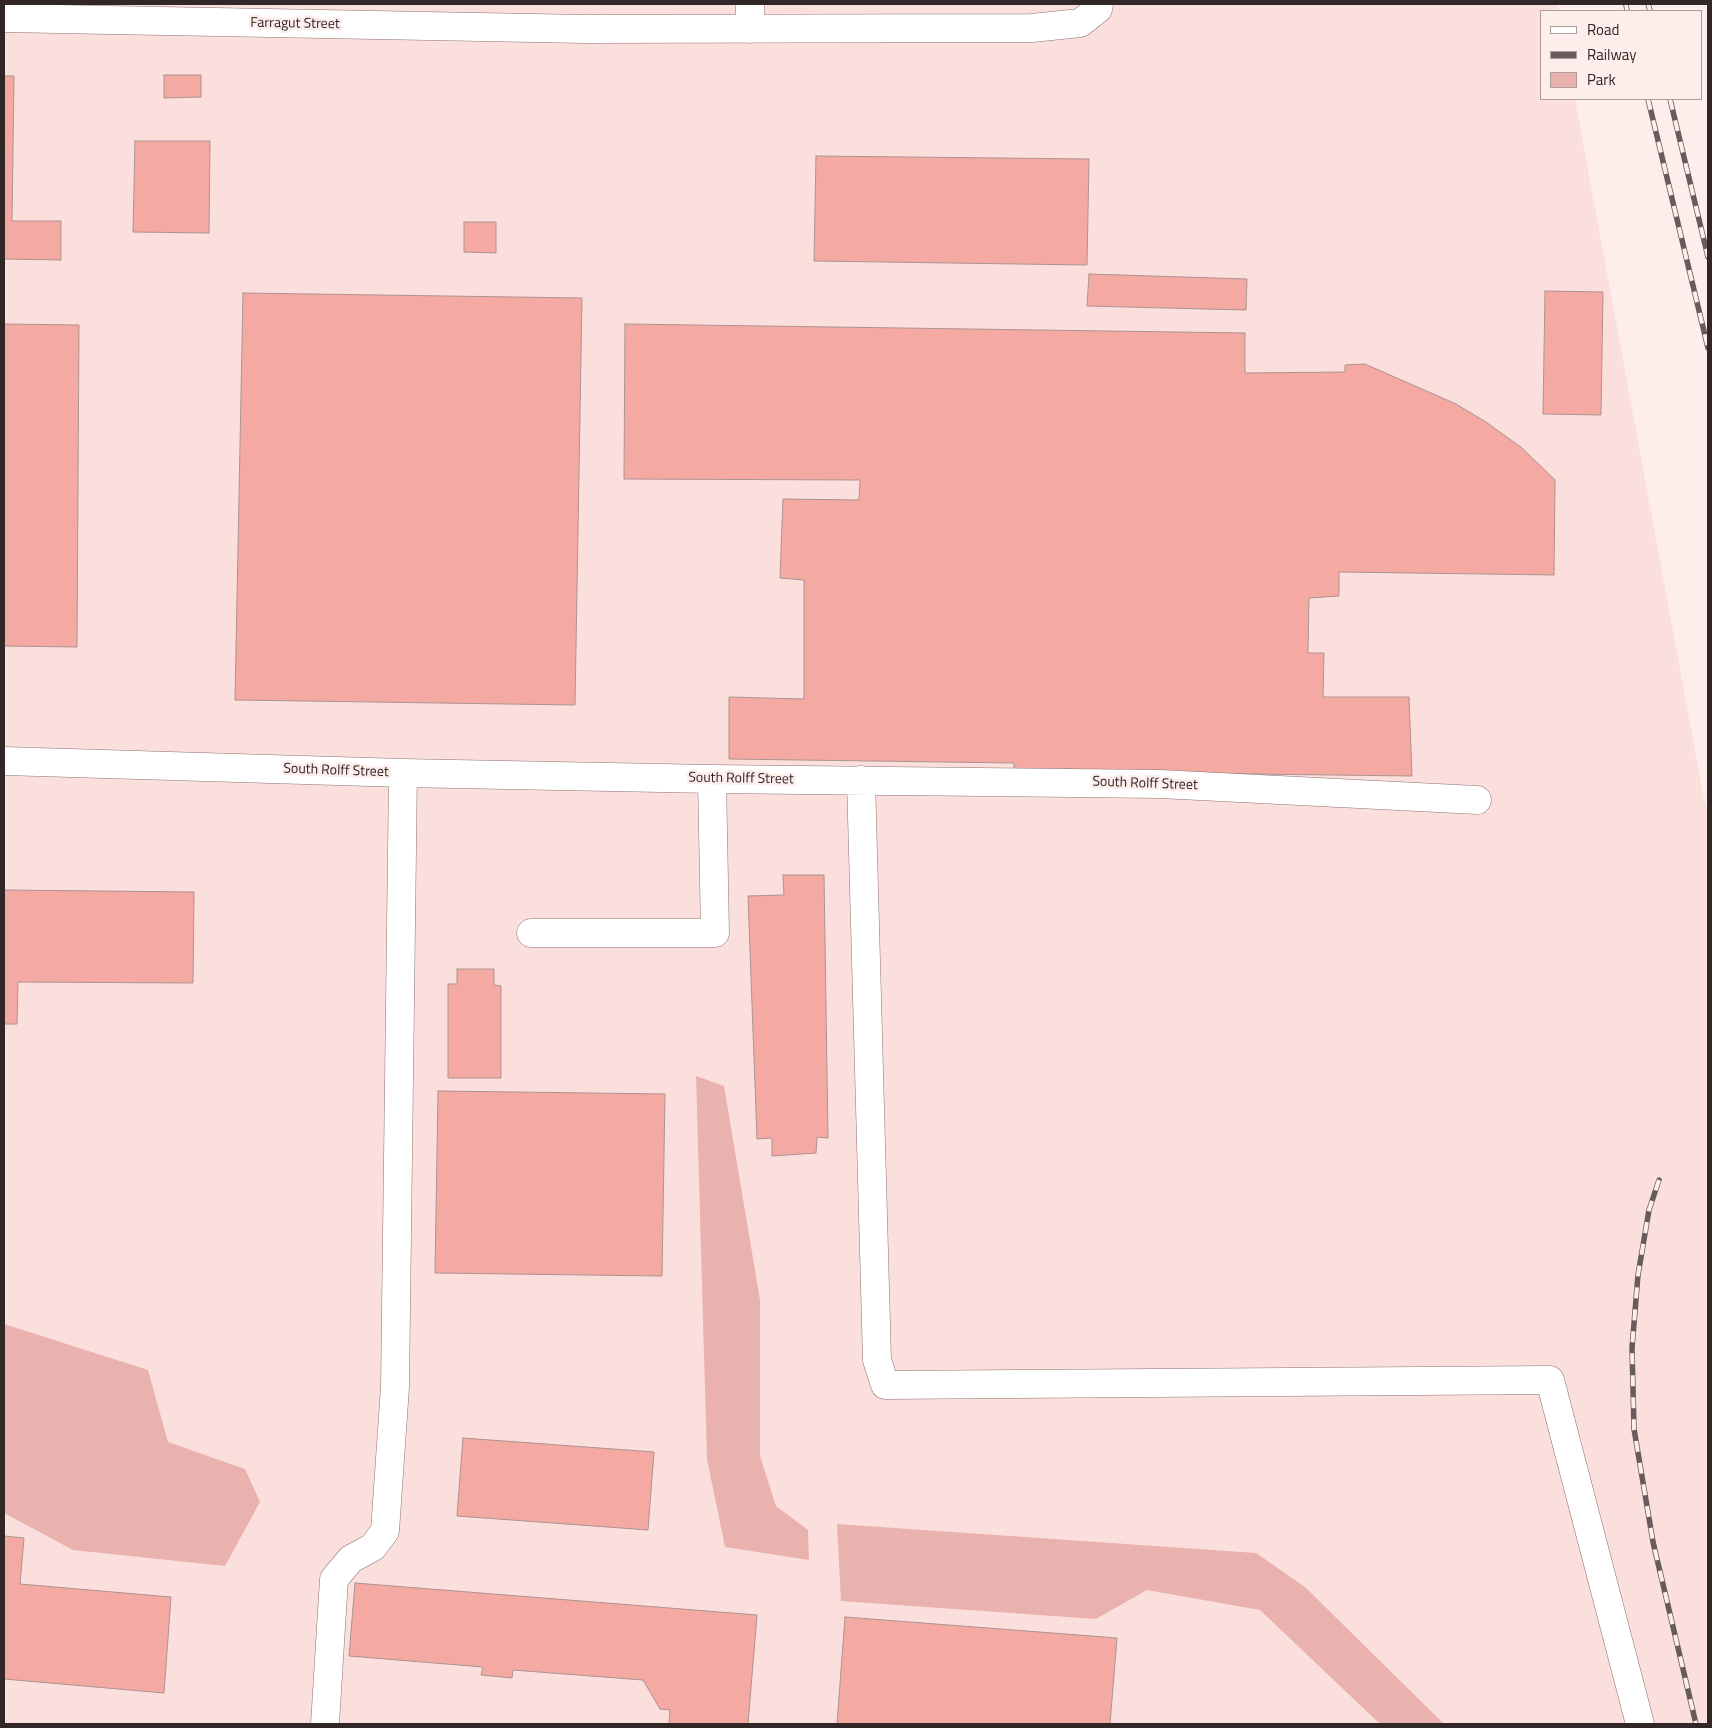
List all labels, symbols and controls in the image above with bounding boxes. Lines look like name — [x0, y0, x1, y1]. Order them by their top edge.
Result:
legend — [1540, 10, 1702, 100]
street label: Farragut Street — [250, 15, 340, 33]
text: Road — [1587, 18, 1619, 41]
text: Railway — [1587, 43, 1637, 66]
text: Park — [1587, 68, 1616, 91]
street label: South Rolff Street — [283, 761, 389, 781]
street label: South Rolff Street — [688, 770, 794, 788]
street label: South Rolff Street — [1092, 774, 1198, 794]

